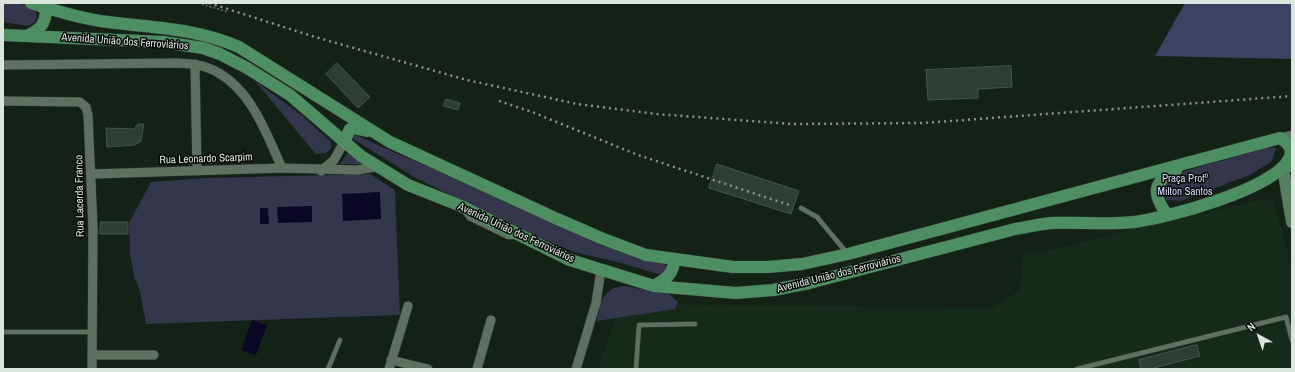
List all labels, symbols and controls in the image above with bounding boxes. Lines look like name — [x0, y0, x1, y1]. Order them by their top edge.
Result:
street label: Avenida União dos Ferroviários — [61, 31, 189, 53]
street label: Rua Leonardo Scarpim — [159, 151, 253, 167]
street label: Rua Lacerda Franco — [73, 155, 87, 237]
park label: Praça Profº Milton Santos — [1157, 172, 1213, 198]
street label: Avenida União dos Ferroviários — [456, 200, 576, 266]
street label: Avenida União dos Ferroviários — [776, 252, 902, 296]
north arrow — [1239, 316, 1279, 356]
text: N — [1244, 319, 1258, 334]

